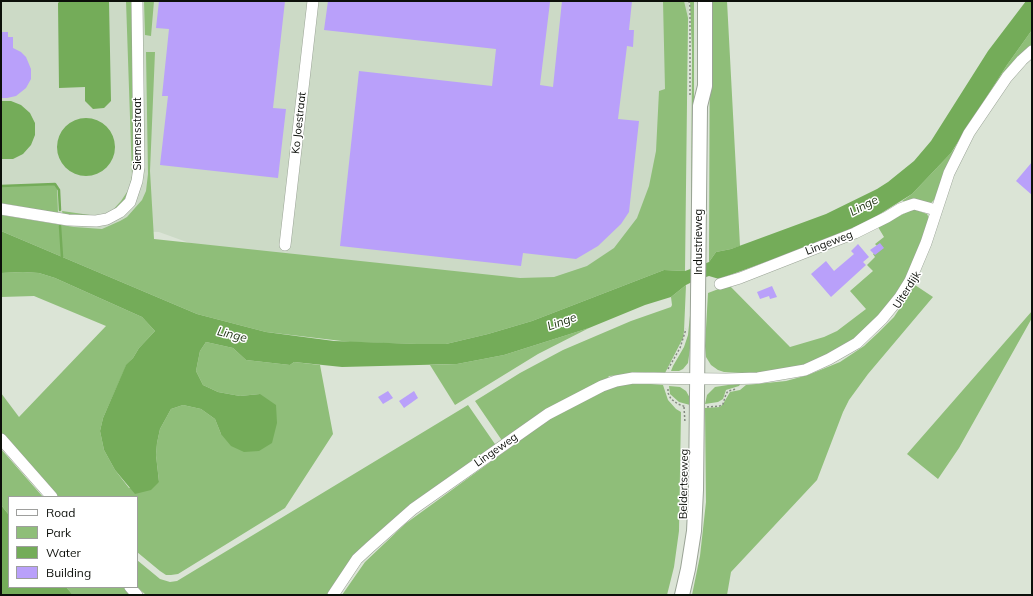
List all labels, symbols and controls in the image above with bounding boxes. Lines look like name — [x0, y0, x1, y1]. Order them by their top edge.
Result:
street label: Ko Joestraat — [289, 91, 309, 155]
street label: Siemensstraat — [131, 97, 145, 171]
water label: Linge — [847, 193, 881, 219]
street label: Industrieweg — [692, 209, 706, 275]
street label: Lingeweg — [803, 228, 855, 258]
street label: Uiterdijk — [890, 269, 924, 311]
water label: Linge — [545, 310, 579, 334]
water label: Linge — [216, 324, 248, 346]
street label: Lingeweg — [472, 430, 520, 470]
street label: Beldertseweg — [677, 449, 691, 519]
legend — [8, 496, 138, 588]
text: Road — [46, 505, 75, 520]
text: Park — [46, 525, 71, 540]
text: Water — [46, 545, 81, 560]
text: Building — [46, 565, 91, 580]

